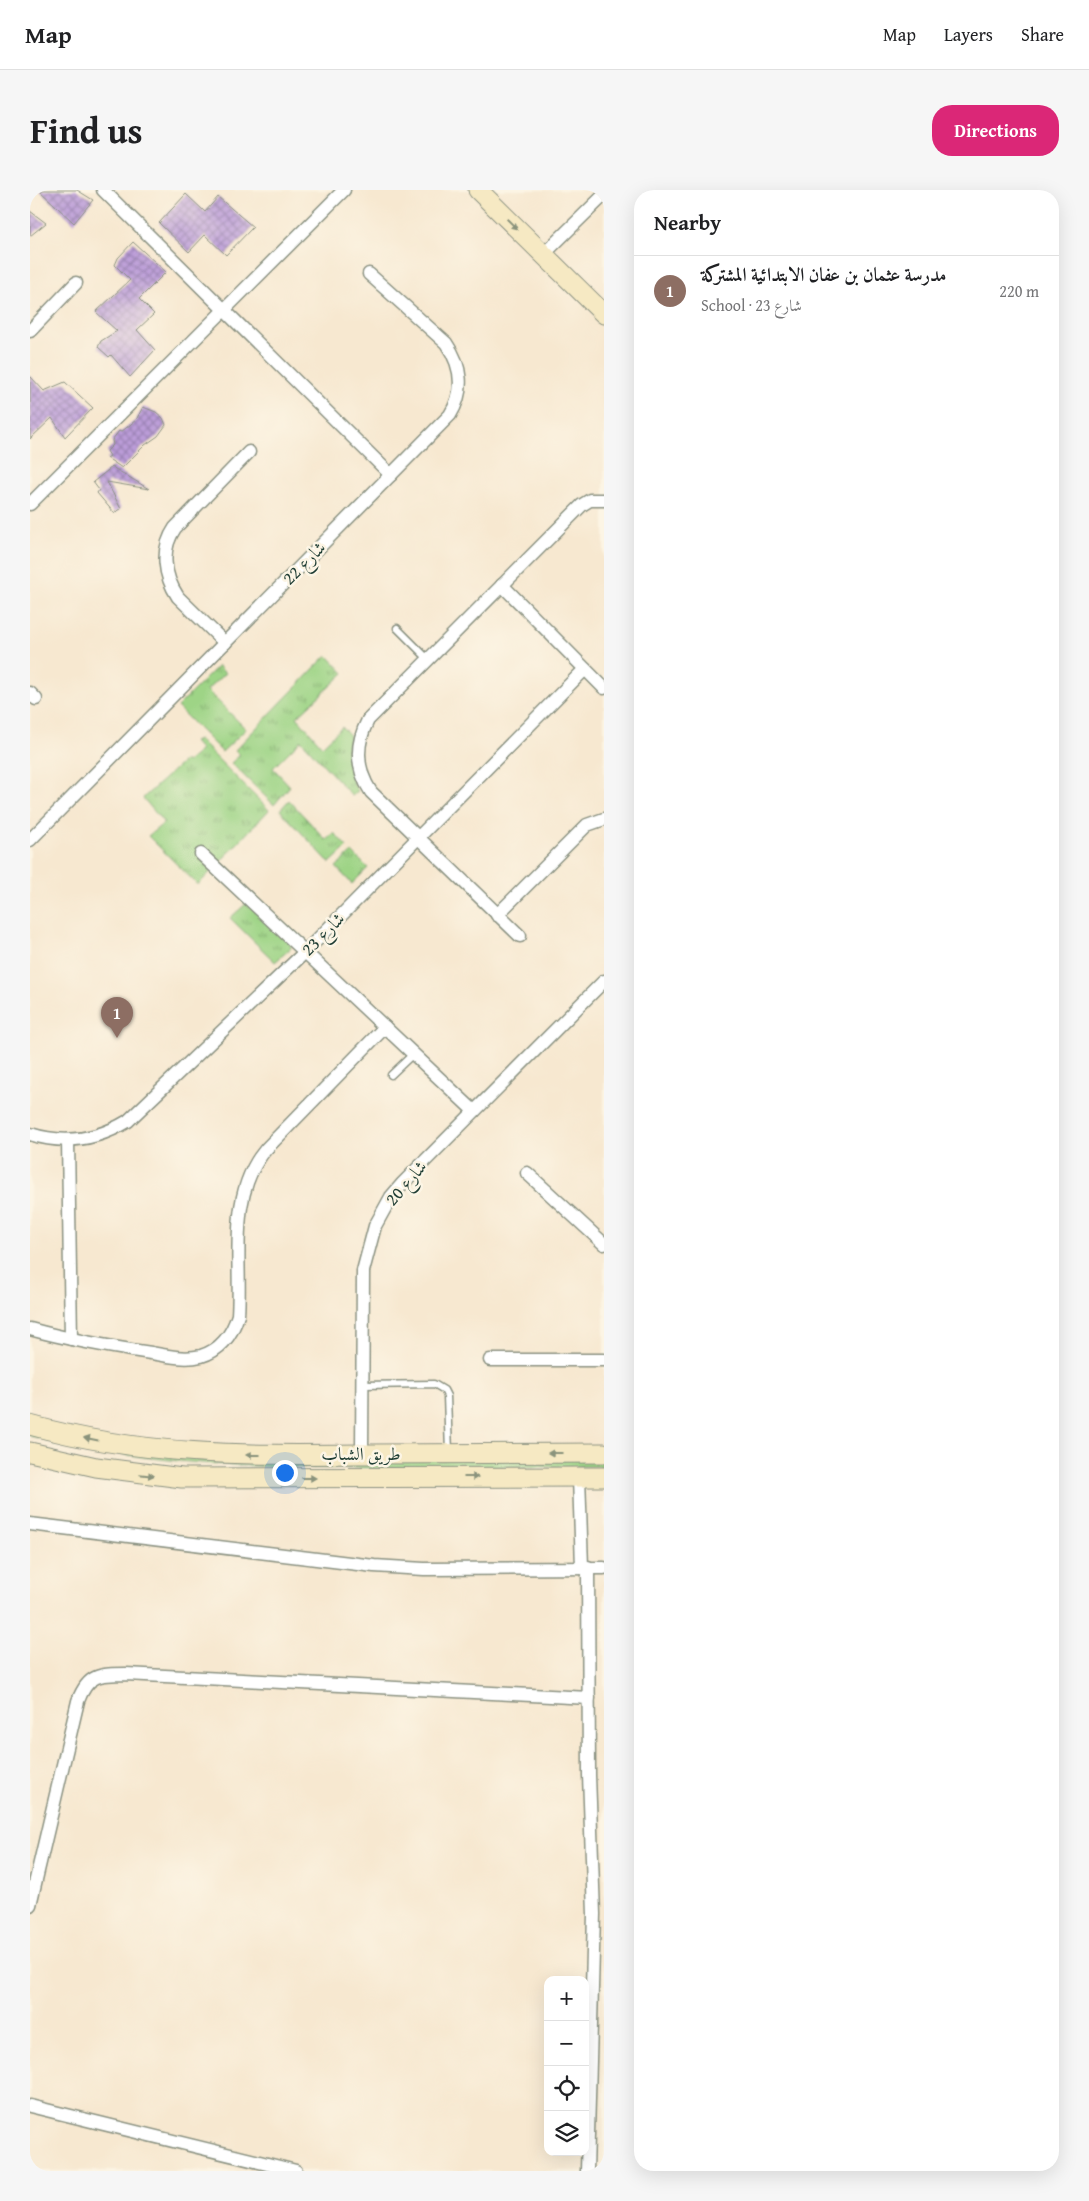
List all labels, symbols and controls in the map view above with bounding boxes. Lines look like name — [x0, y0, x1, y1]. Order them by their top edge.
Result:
text: Map — [25, 17, 72, 52]
text: Map — [883, 21, 916, 48]
text: Layers — [944, 21, 993, 48]
text: Share — [1021, 21, 1064, 48]
text: Find us — [30, 105, 143, 156]
button: Directions — [932, 105, 1059, 156]
text: Nearby — [654, 207, 721, 238]
one-way arrow — [506, 218, 518, 230]
text: مدرسة عثمان بن عفان الابتدائية المشتركة — [701, 260, 946, 288]
text: 1 — [666, 279, 674, 303]
text: 220 m — [999, 279, 1039, 303]
text: School · شارع 23 — [701, 293, 802, 317]
street label: شارع 22 — [276, 535, 333, 592]
street label: شارع 23 — [295, 906, 352, 963]
pin: 1 — [101, 997, 133, 1038]
street label: شارع 20 — [378, 1154, 435, 1213]
one-way arrow — [83, 1435, 99, 1443]
street label: طريق الشباب — [321, 1440, 401, 1467]
one-way arrow — [547, 1449, 563, 1457]
one-way arrow — [245, 1451, 261, 1459]
your location — [272, 1460, 298, 1486]
one-way arrow — [139, 1471, 155, 1479]
one-way arrow — [464, 1473, 480, 1481]
one-way arrow — [301, 1474, 317, 1482]
map controls — [544, 1976, 589, 2156]
button: + — [544, 1976, 589, 2021]
button: − — [544, 2021, 589, 2066]
button: locate — [544, 2066, 589, 2111]
button: layers — [544, 2111, 589, 2156]

